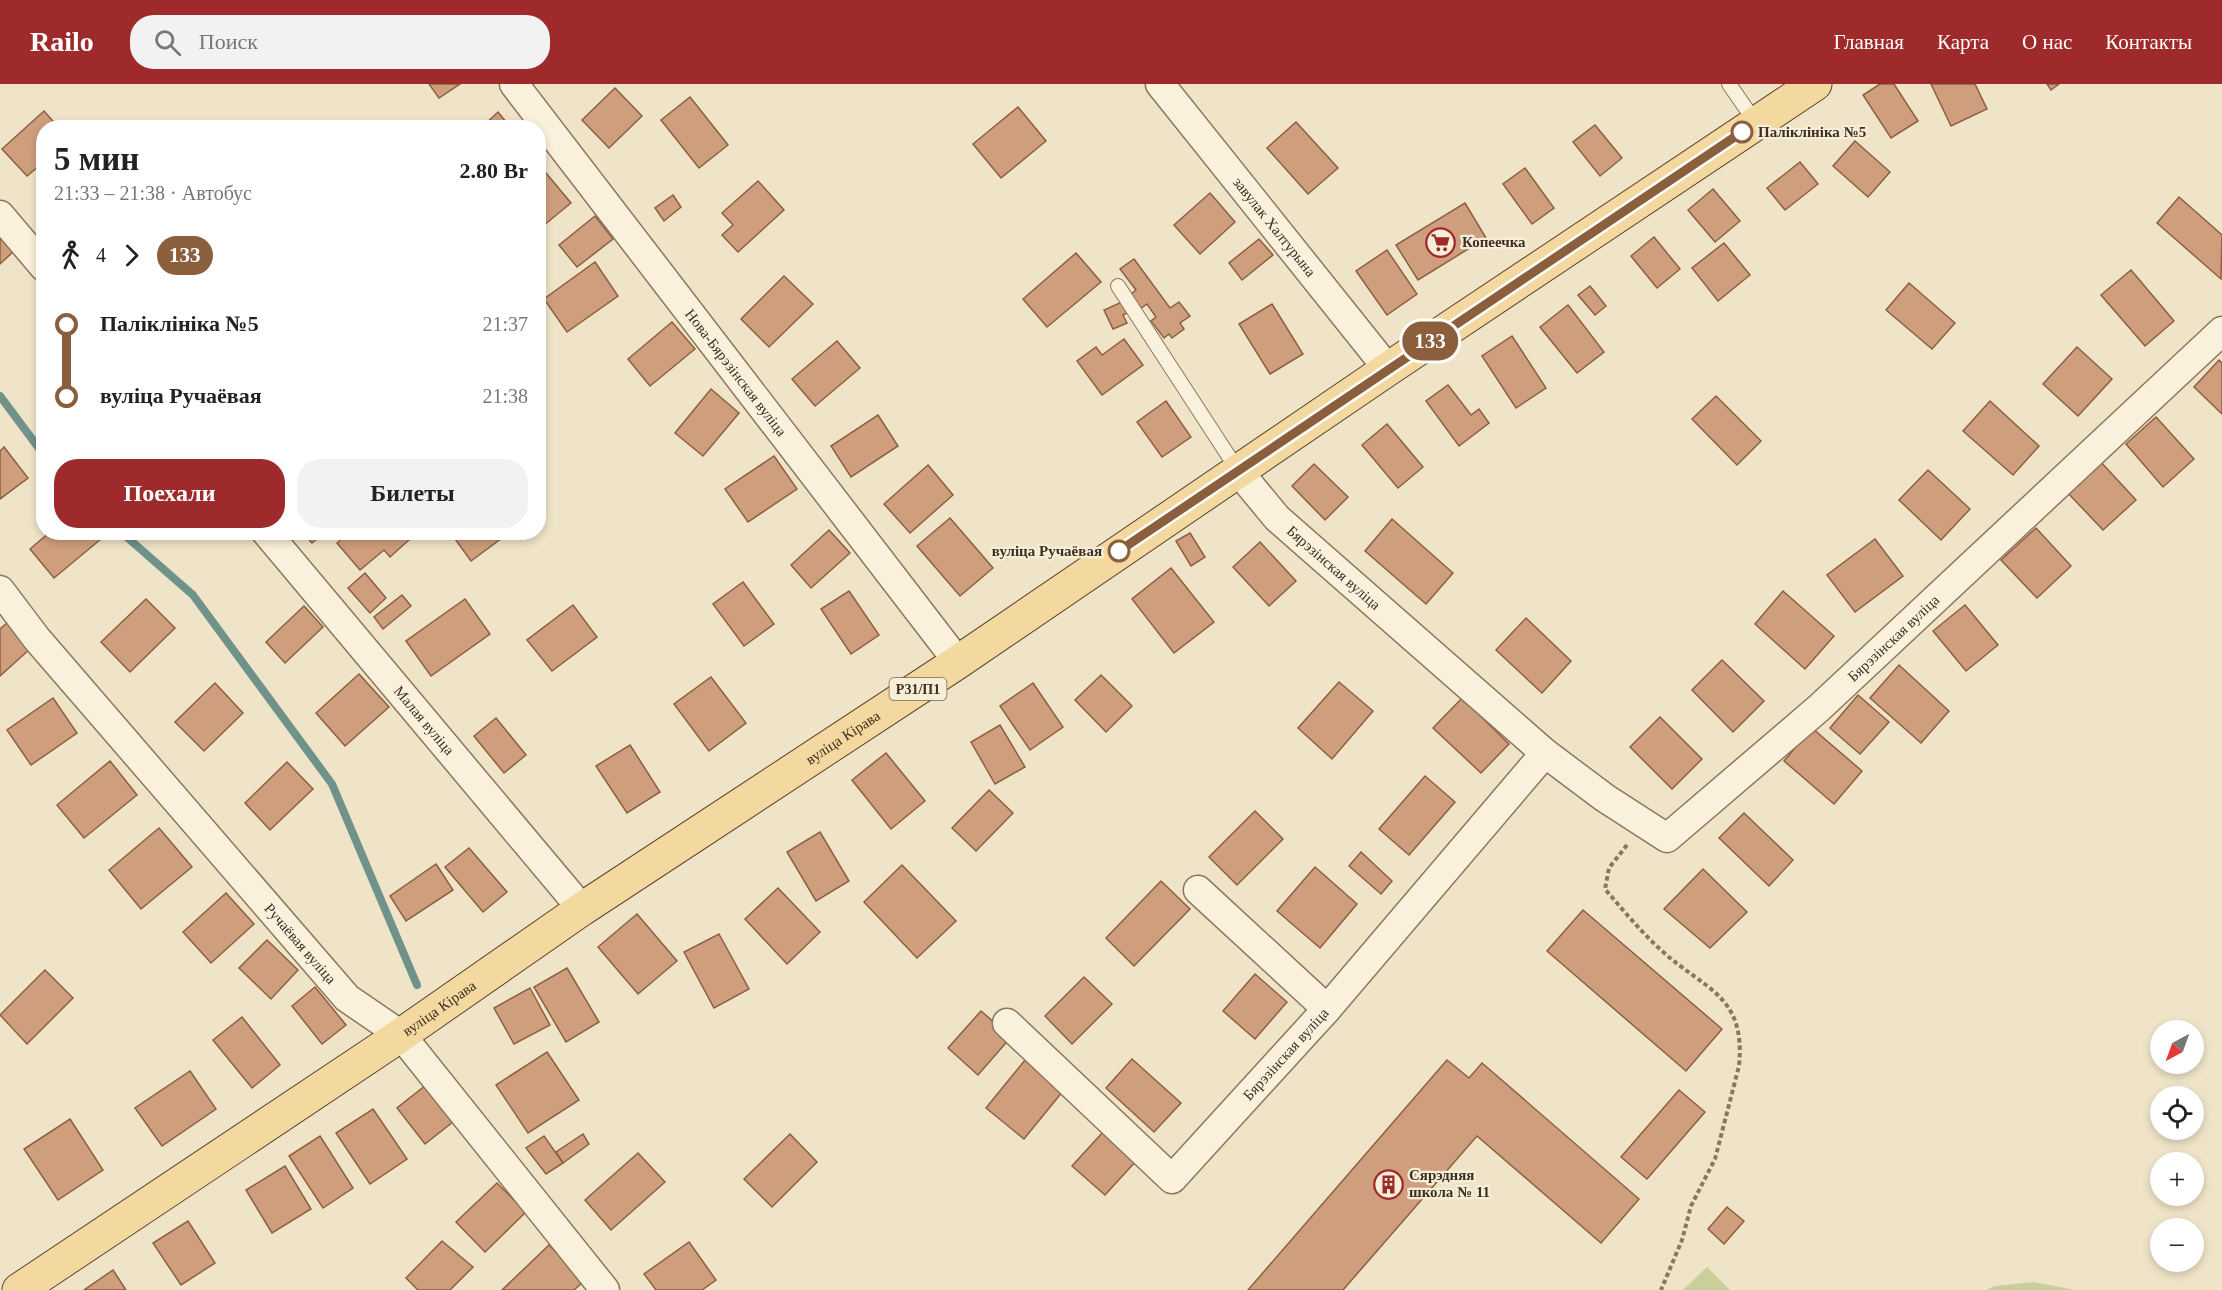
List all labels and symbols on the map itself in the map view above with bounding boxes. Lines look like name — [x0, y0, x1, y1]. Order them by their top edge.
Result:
marker: Паліклініка №5 — [1731, 121, 1753, 143]
place label: Паліклініка №5 — [1758, 124, 1866, 140]
street label: завулак Халтурына — [1230, 174, 1319, 280]
supermarket icon: Копеечка — [1425, 226, 1457, 258]
place label: Копеечка — [1462, 234, 1526, 250]
street label: Нова-Бярэзінская вуліца — [682, 306, 790, 440]
line badge: 133 — [1396, 322, 1464, 360]
street label: Бярэзінская вуліца — [1284, 522, 1384, 613]
marker: вуліца Ручаёвая — [1108, 540, 1130, 562]
place label: вуліца Ручаёвая — [992, 543, 1102, 559]
street label: Бярэзінская вуліца — [1845, 592, 1943, 685]
road number: Р31/П1 — [890, 678, 946, 700]
street label: Малая вуліца — [391, 683, 458, 758]
street label: вуліца Кірава — [803, 707, 883, 768]
street label: Ручаёвая вуліца — [261, 900, 339, 987]
street label: вуліца Кірава — [400, 977, 479, 1039]
street label: Бярэзінская вуліца — [1240, 1005, 1332, 1103]
north arrow — [2150, 1020, 2204, 1074]
place label: Сярэдняя школа № 11 — [1409, 1167, 1490, 1200]
building icon: Сярэдняя школа № 11 — [1372, 1168, 1404, 1200]

